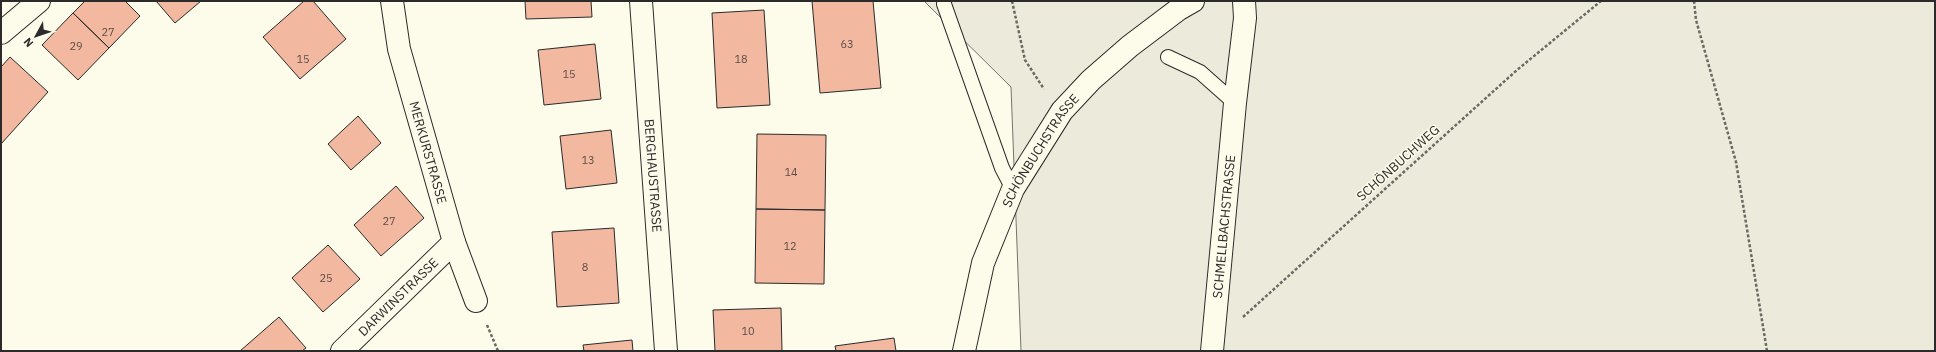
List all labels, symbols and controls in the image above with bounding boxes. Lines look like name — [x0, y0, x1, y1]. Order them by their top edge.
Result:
north arrow — [16, 16, 56, 56]
house number: 27 — [101, 25, 115, 39]
text: N — [20, 35, 36, 50]
house number: 63 — [840, 37, 854, 51]
house number: 29 — [69, 39, 83, 53]
house number: 15 — [296, 52, 310, 66]
house number: 18 — [734, 52, 748, 66]
house number: 15 — [562, 67, 576, 81]
street label: SCHÖNBUCHSTRASSE — [998, 90, 1083, 210]
street label: MERKURSTRASSE — [406, 99, 451, 206]
street label: BERGHAUSTRASSE — [641, 118, 666, 233]
street label: SCHÖNBUCHWEG — [1353, 121, 1443, 205]
house number: 13 — [581, 153, 595, 167]
street label: SCHMELLBACHSTRASSE — [1208, 154, 1239, 299]
house number: 14 — [784, 165, 798, 179]
house number: 27 — [382, 214, 396, 228]
house number: 12 — [783, 239, 797, 253]
street label: DARWINSTRASSE — [354, 254, 442, 339]
house number: 8 — [582, 260, 588, 274]
house number: 25 — [319, 271, 333, 285]
house number: 10 — [741, 324, 755, 338]

